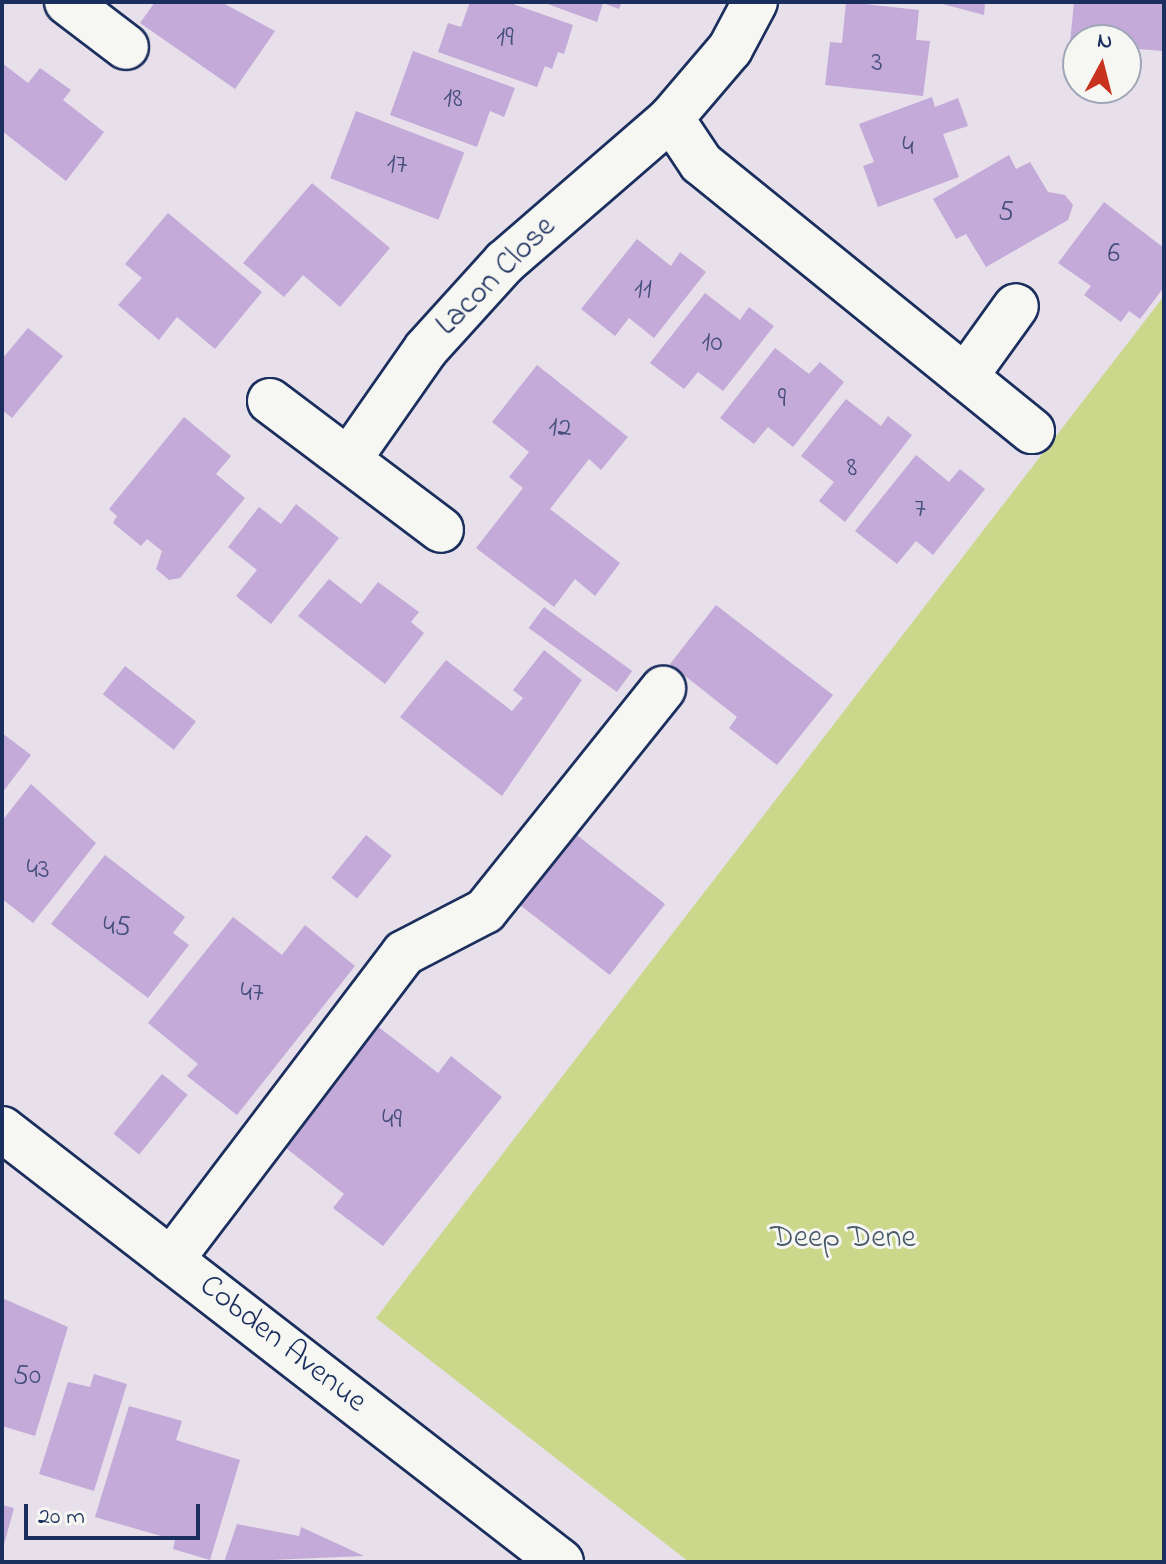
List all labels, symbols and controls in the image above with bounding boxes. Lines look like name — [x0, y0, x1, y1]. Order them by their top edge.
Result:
house number: 19 — [496, 22, 514, 56]
north arrow — [1062, 24, 1142, 104]
text: N — [1095, 25, 1114, 59]
house number: 3 — [871, 47, 883, 81]
house number: 18 — [443, 83, 463, 117]
house number: 4 — [902, 131, 914, 165]
house number: 17 — [387, 149, 407, 183]
house number: 5 — [998, 196, 1014, 230]
street label: Lacon Close — [429, 209, 565, 345]
house number: 6 — [1108, 238, 1120, 272]
house number: 11 — [634, 274, 652, 308]
house number: 10 — [702, 327, 722, 361]
house number: 9 — [778, 383, 786, 417]
house number: 12 — [549, 412, 571, 446]
house number: 8 — [847, 452, 857, 486]
house number: 7 — [914, 493, 926, 527]
house number: 43 — [26, 854, 50, 888]
house number: 45 — [103, 911, 131, 945]
house number: 47 — [240, 977, 264, 1011]
house number: 49 — [382, 1104, 402, 1138]
park label: Deep Dene — [770, 1220, 916, 1258]
street label: Cobden Avenue — [191, 1268, 373, 1422]
house number: 50 — [13, 1360, 41, 1394]
scale bar — [28, 1488, 204, 1538]
text: 20 m — [38, 1500, 85, 1535]

